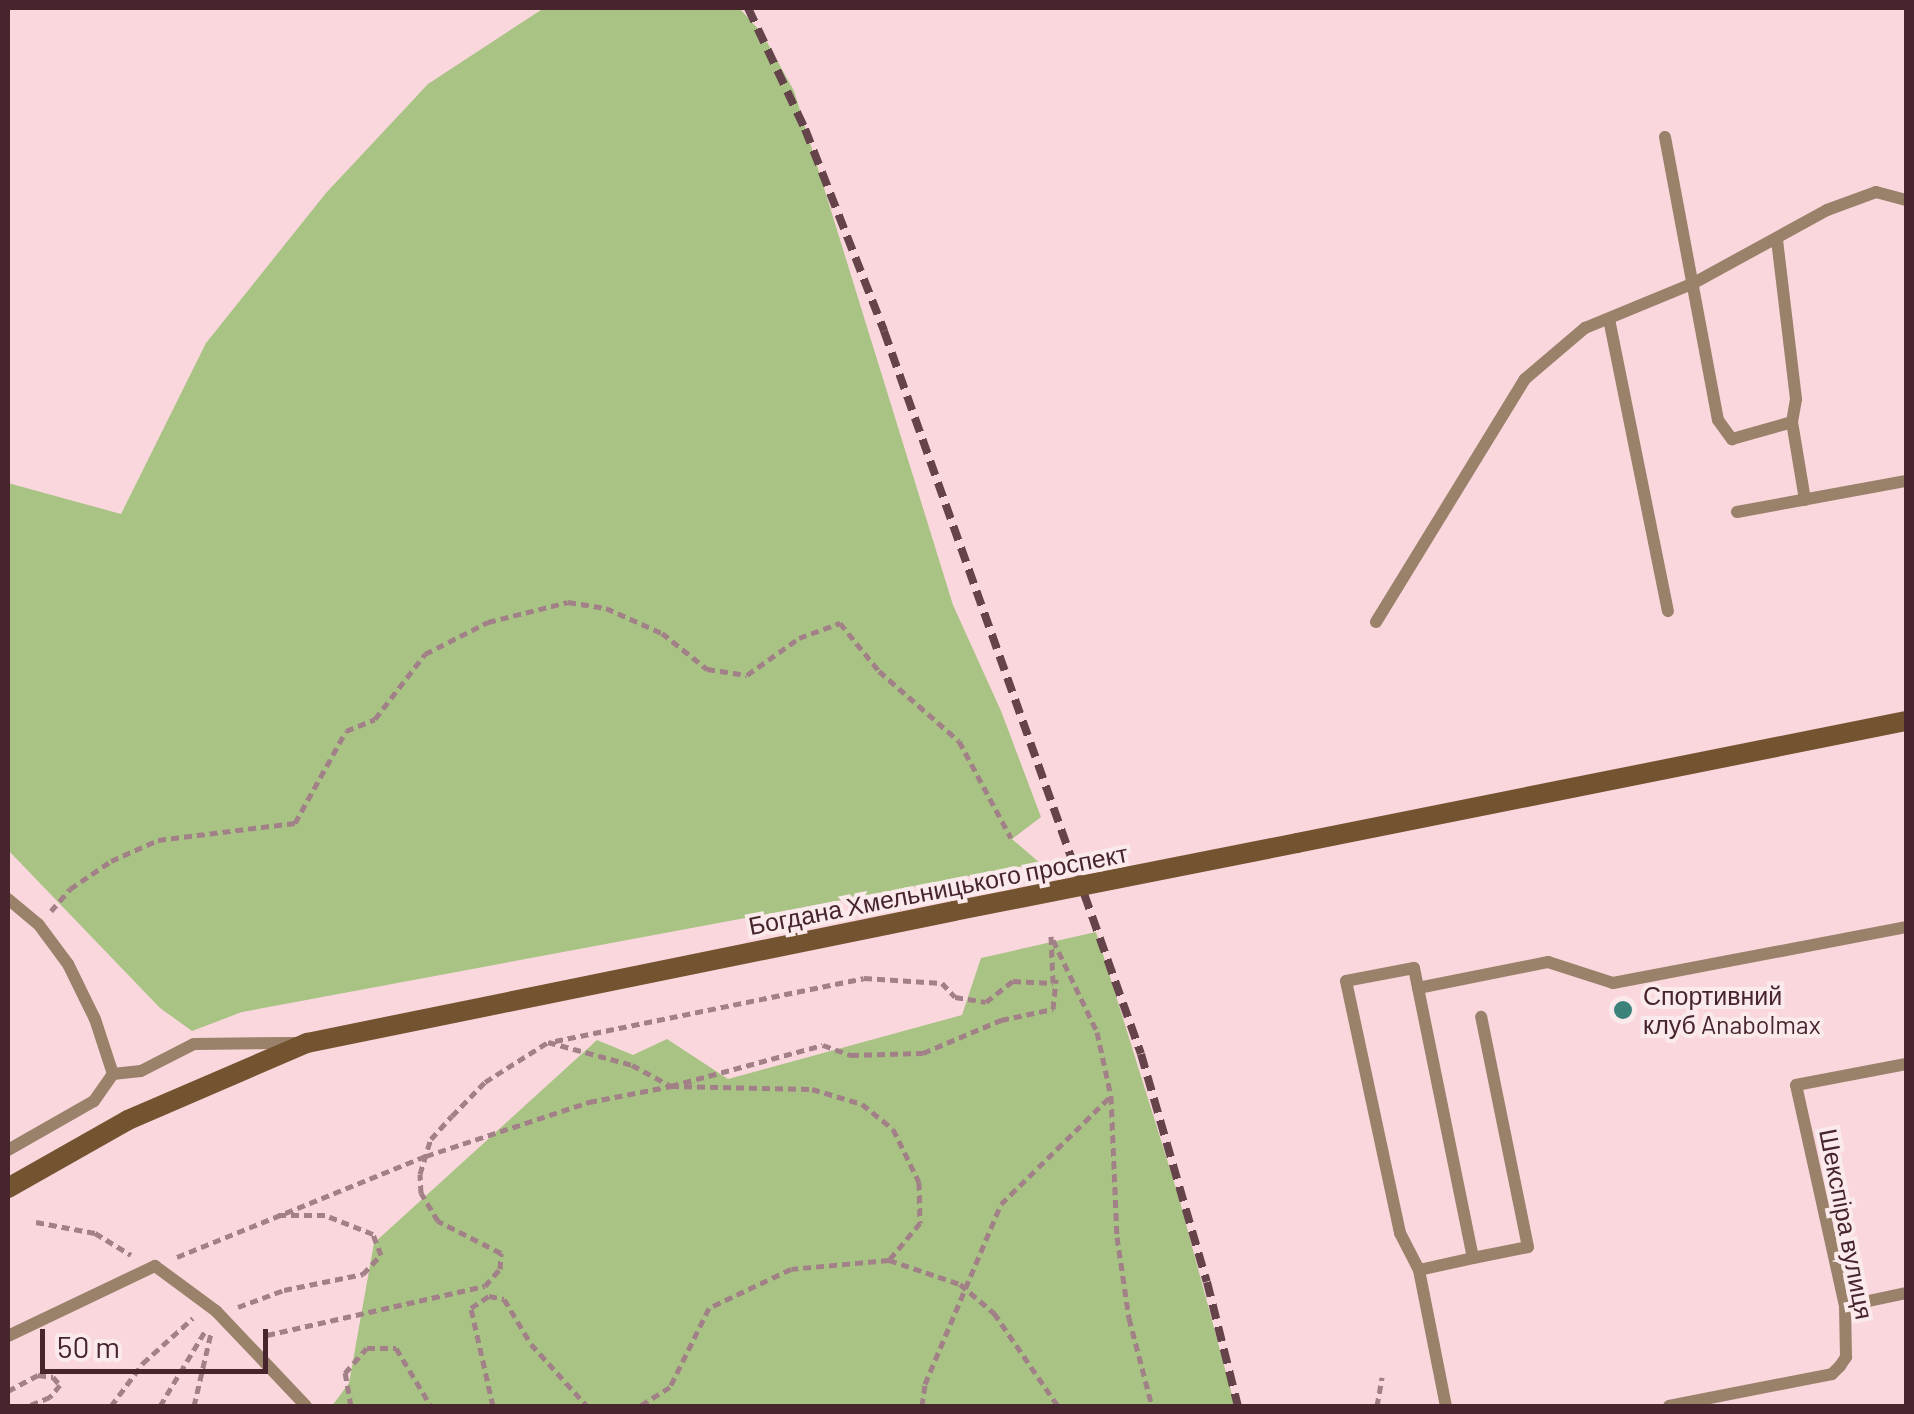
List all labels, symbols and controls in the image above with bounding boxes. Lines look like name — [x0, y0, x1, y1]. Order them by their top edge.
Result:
street label: Богдана Хмельницького проспект — [746, 837, 1130, 941]
place label: Спортивний клуб Anabolmax — [1643, 981, 1821, 1040]
marker: Спортивний клуб Anabolmax — [1612, 999, 1634, 1021]
street label: Шекспіра вулиця — [1814, 1126, 1880, 1322]
scale bar — [45, 1309, 272, 1371]
text: 50 m — [57, 1328, 120, 1364]

